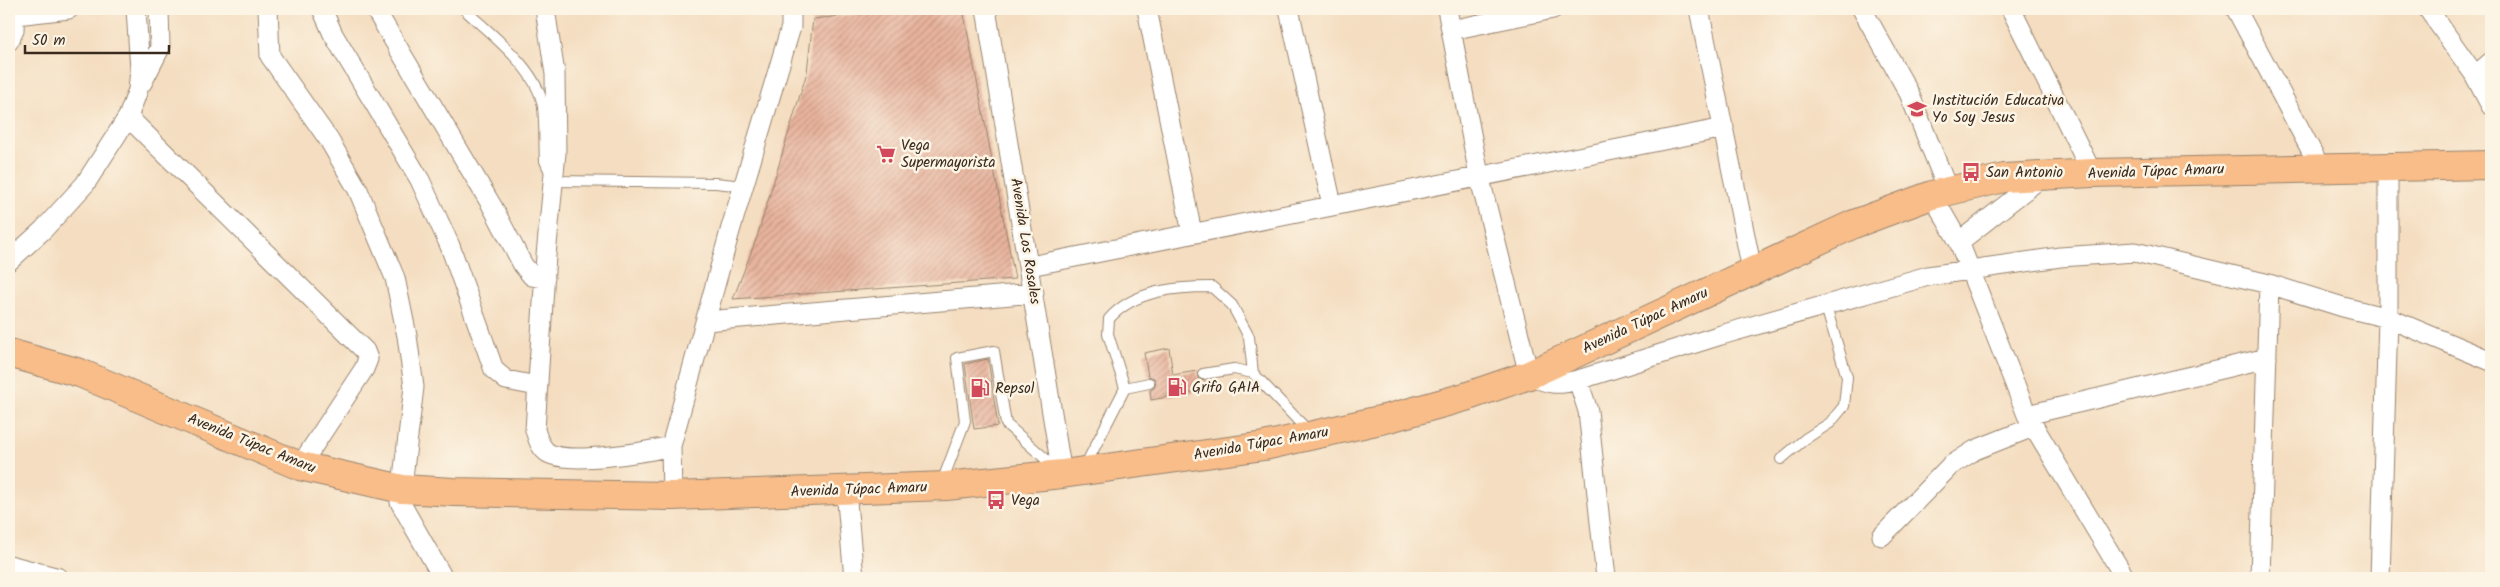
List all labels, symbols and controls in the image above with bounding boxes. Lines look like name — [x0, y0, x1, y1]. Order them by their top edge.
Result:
scale bar — [25, 22, 169, 54]
text: 50 m — [32, 29, 66, 53]
place label: Institución Educativa Yo Soy Jesus — [1932, 89, 2064, 130]
school or university icon: Institución Educativa Yo Soy Jesus — [1906, 98, 1928, 120]
place label: Vega Supermayorista — [901, 134, 996, 175]
supermarket icon: Vega Supermayorista — [875, 143, 897, 165]
street label: Avenida Túpac Amaru — [2087, 158, 2225, 186]
bus stop icon: San Antonio — [1960, 161, 1982, 183]
place label: San Antonio — [1986, 161, 2063, 185]
street label: Avenida Los Rosales — [1003, 176, 1047, 307]
street label: Avenida Túpac Amaru — [1578, 281, 1712, 361]
fuel station icon: Grifo GAIA — [1166, 376, 1188, 398]
place label: Grifo GAIA — [1192, 376, 1260, 400]
fuel station icon: Repsol — [969, 377, 991, 399]
place label: Repsol — [995, 377, 1035, 401]
street label: Avenida Túpac Amaru — [184, 407, 319, 481]
street label: Avenida Túpac Amaru — [1192, 420, 1331, 468]
street label: Avenida Túpac Amaru — [790, 476, 928, 504]
bus stop icon: Vega — [985, 489, 1007, 511]
place label: Vega — [1011, 489, 1040, 513]

